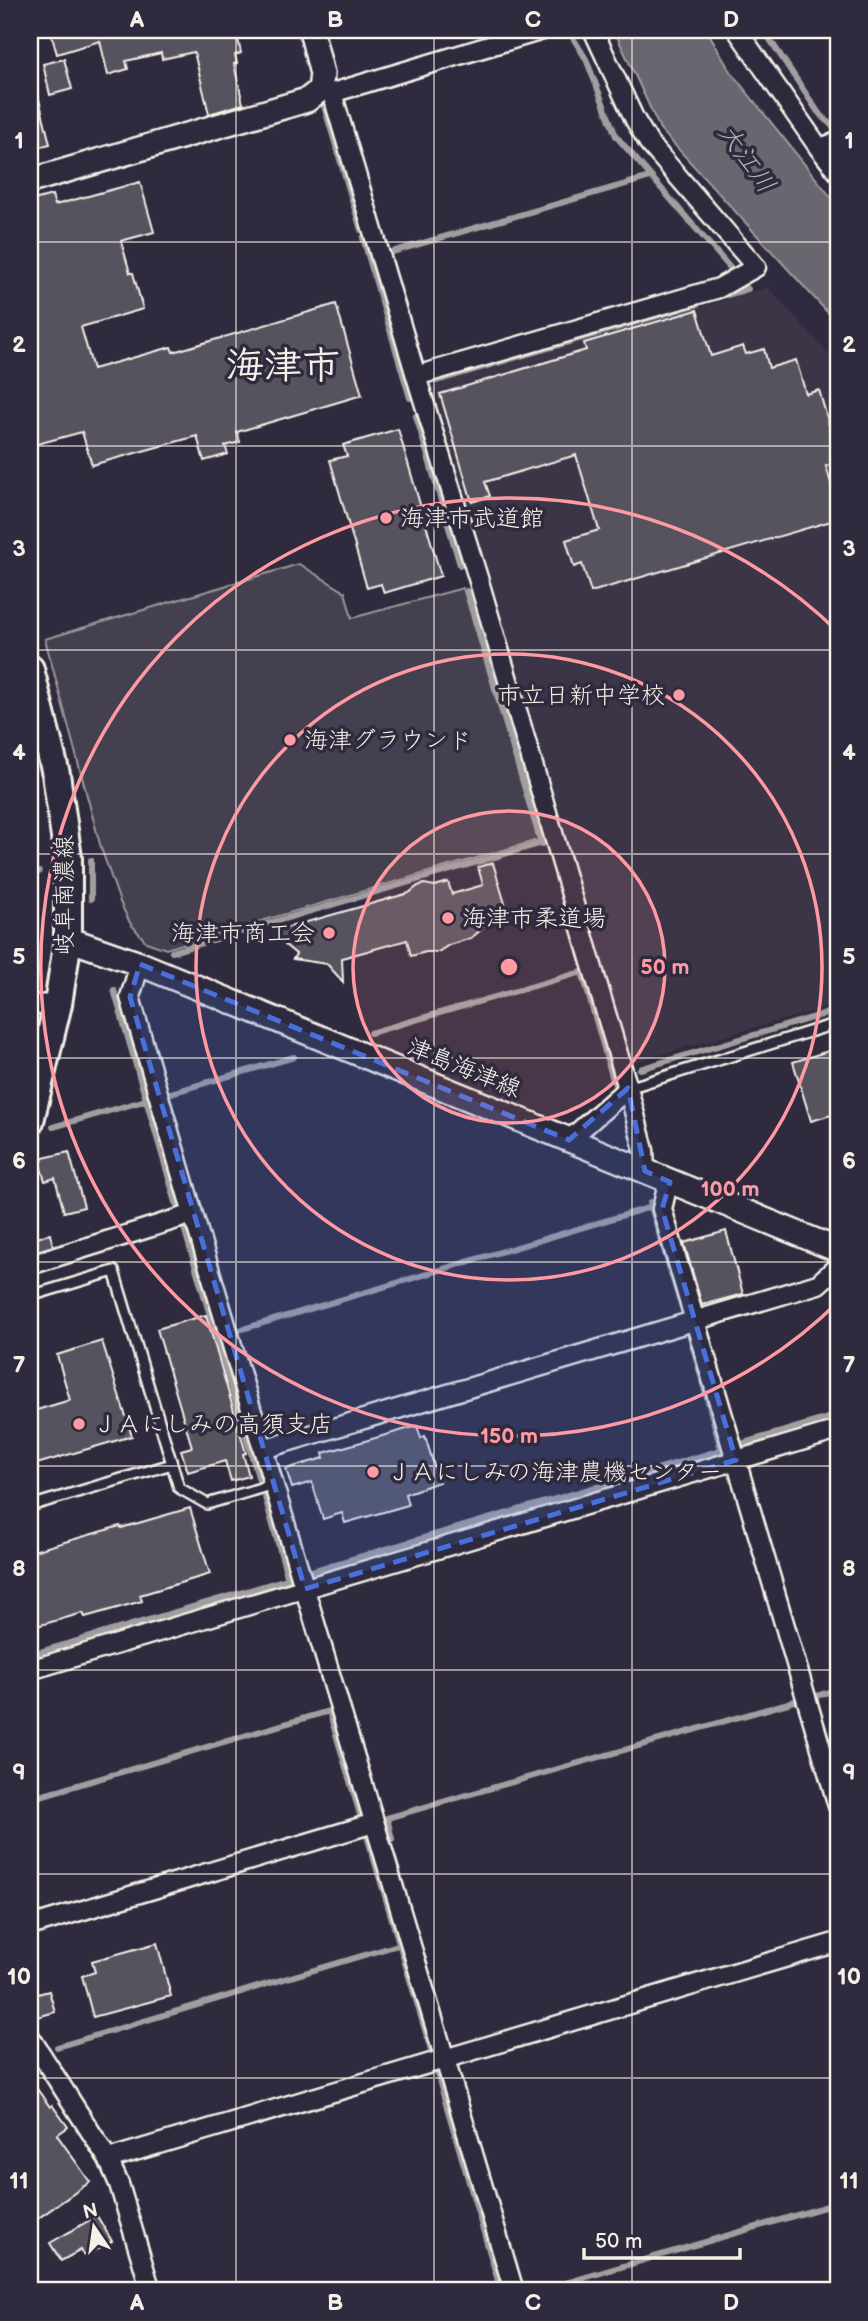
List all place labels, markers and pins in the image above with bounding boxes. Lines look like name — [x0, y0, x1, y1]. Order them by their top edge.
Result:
place label: 海津市武道館 — [400, 504, 544, 533]
marker: 海津市武道館 — [378, 510, 394, 526]
place label: 市立日新中学校 — [497, 681, 665, 710]
marker: 市立日新中学校 — [671, 687, 687, 703]
place label: 海津グラウンド — [304, 726, 472, 755]
marker: 海津グラウンド — [282, 732, 298, 748]
place label: 海津市柔道場 — [462, 904, 606, 933]
marker: 海津市柔道場 — [440, 910, 456, 926]
place label: 海津市商工会 — [171, 919, 315, 948]
marker: 海津市商工会 — [321, 925, 337, 941]
centre of rings — [497, 955, 521, 979]
place label: ＪＡにしみの高須支店 — [93, 1410, 333, 1439]
marker: ＪＡにしみの高須支店 — [71, 1416, 87, 1432]
place label: ＪＡにしみの海津農機センター — [387, 1458, 722, 1487]
marker: ＪＡにしみの海津農機センター — [365, 1464, 381, 1480]

